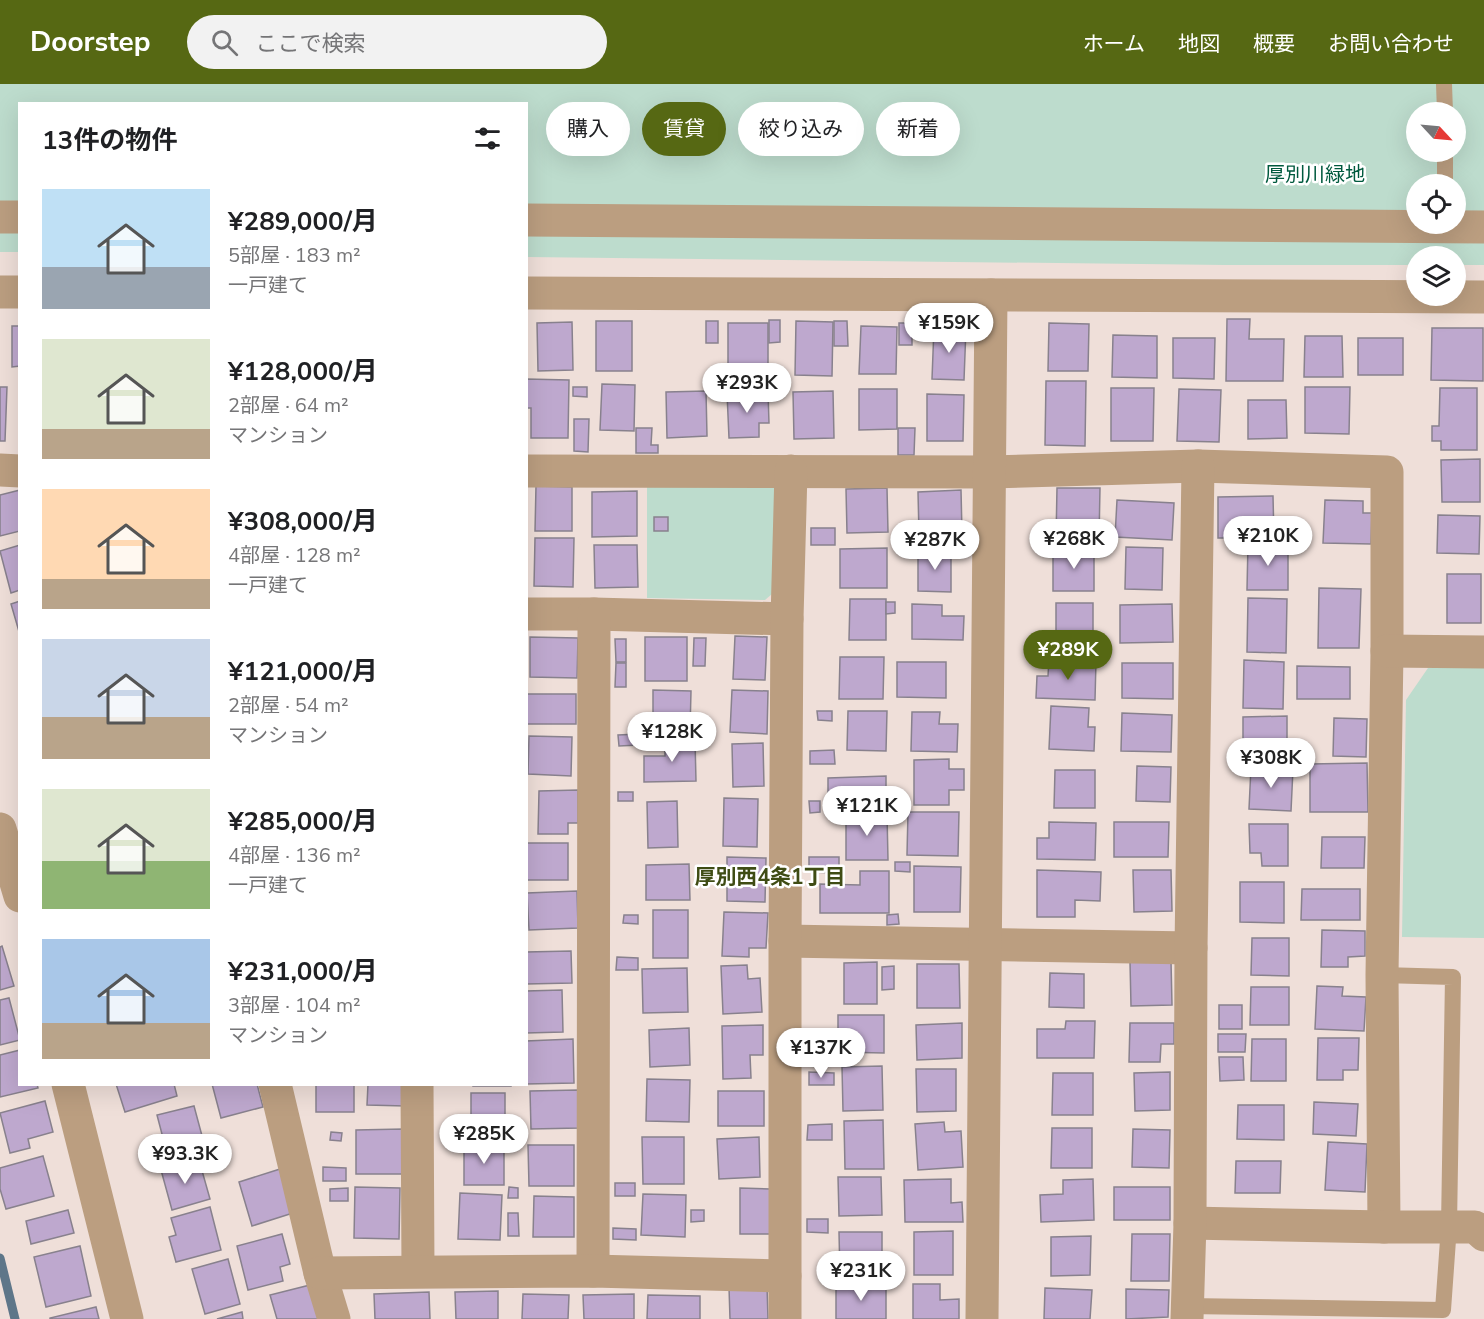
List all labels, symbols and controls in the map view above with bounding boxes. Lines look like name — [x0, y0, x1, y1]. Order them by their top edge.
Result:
search box — [187, 15, 607, 69]
text: Doorstep — [30, 23, 151, 61]
icon: search — [208, 26, 241, 59]
text: ここで検索 — [256, 29, 366, 59]
text: ホーム — [1083, 30, 1145, 58]
text: 地図 — [1178, 30, 1220, 58]
text: 概要 — [1253, 30, 1295, 58]
text: お問い合わせ — [1328, 30, 1454, 58]
chip: 購入 — [546, 102, 630, 156]
chip: 賃貸 — [642, 102, 726, 156]
chip: 絞り込み — [738, 102, 864, 156]
chip: 新着 — [876, 102, 960, 156]
north arrow — [1406, 102, 1466, 162]
map controls — [1406, 102, 1466, 306]
icon: filters — [471, 122, 504, 155]
text: 13件の物件 — [42, 123, 177, 158]
park label: 厚別川緑地 — [1265, 161, 1365, 188]
button: locate — [1406, 174, 1466, 234]
text: ¥289,000/月 — [228, 204, 378, 239]
icon: home — [90, 213, 162, 285]
text: 5部屋 · 183 m² — [228, 242, 361, 269]
button: layers — [1406, 246, 1466, 306]
text: 一戸建て — [228, 272, 308, 299]
pin: ¥159K — [907, 303, 991, 354]
text: ¥159K — [918, 309, 980, 336]
text: ¥128,000/月 — [228, 354, 378, 389]
icon: home — [90, 363, 162, 435]
pin: ¥293K — [705, 363, 789, 414]
text: ¥293K — [716, 369, 778, 396]
text: 2部屋 · 64 m² — [228, 392, 349, 419]
text: マンション — [228, 422, 328, 449]
text: ¥308,000/月 — [228, 504, 378, 539]
icon: home — [90, 513, 162, 585]
pin: ¥210K — [1226, 516, 1310, 567]
pin: ¥268K — [1032, 519, 1116, 570]
pin: ¥287K — [893, 520, 977, 571]
text: ¥210K — [1237, 522, 1299, 549]
text: ¥268K — [1043, 525, 1105, 552]
text: ¥287K — [904, 526, 966, 553]
text: 4部屋 · 128 m² — [228, 542, 361, 569]
text: 一戸建て — [228, 572, 308, 599]
pin: ¥289K — [1026, 630, 1110, 681]
text: ¥289K — [1037, 636, 1099, 663]
text: ¥121,000/月 — [228, 654, 378, 689]
icon: home — [90, 663, 162, 735]
text: 2部屋 · 54 m² — [228, 692, 349, 719]
pin: ¥128K — [630, 712, 714, 763]
text: ¥128K — [641, 718, 703, 745]
text: マンション — [228, 722, 328, 749]
pin: ¥308K — [1229, 738, 1313, 789]
text: ¥308K — [1240, 744, 1302, 771]
pin: ¥121K — [825, 786, 909, 837]
text: ¥121K — [836, 792, 898, 819]
text: ¥285,000/月 — [228, 804, 378, 839]
icon: home — [90, 813, 162, 885]
text: 4部屋 · 136 m² — [228, 842, 361, 869]
district label: 厚別西4条1丁目 — [694, 863, 846, 891]
text: 一戸建て — [228, 872, 308, 899]
text: ¥231,000/月 — [228, 954, 378, 989]
icon: home — [90, 963, 162, 1035]
text: 3部屋 · 104 m² — [228, 992, 361, 1019]
text: マンション — [228, 1022, 328, 1049]
pin: ¥137K — [779, 1028, 863, 1079]
text: ¥137K — [790, 1034, 852, 1061]
pin: ¥285K — [442, 1114, 526, 1165]
text: ¥285K — [453, 1120, 515, 1147]
pin: ¥93.3K — [136, 1134, 234, 1185]
text: ¥93.3K — [152, 1140, 218, 1167]
pin: ¥231K — [819, 1251, 903, 1302]
text: ¥231K — [830, 1257, 892, 1284]

